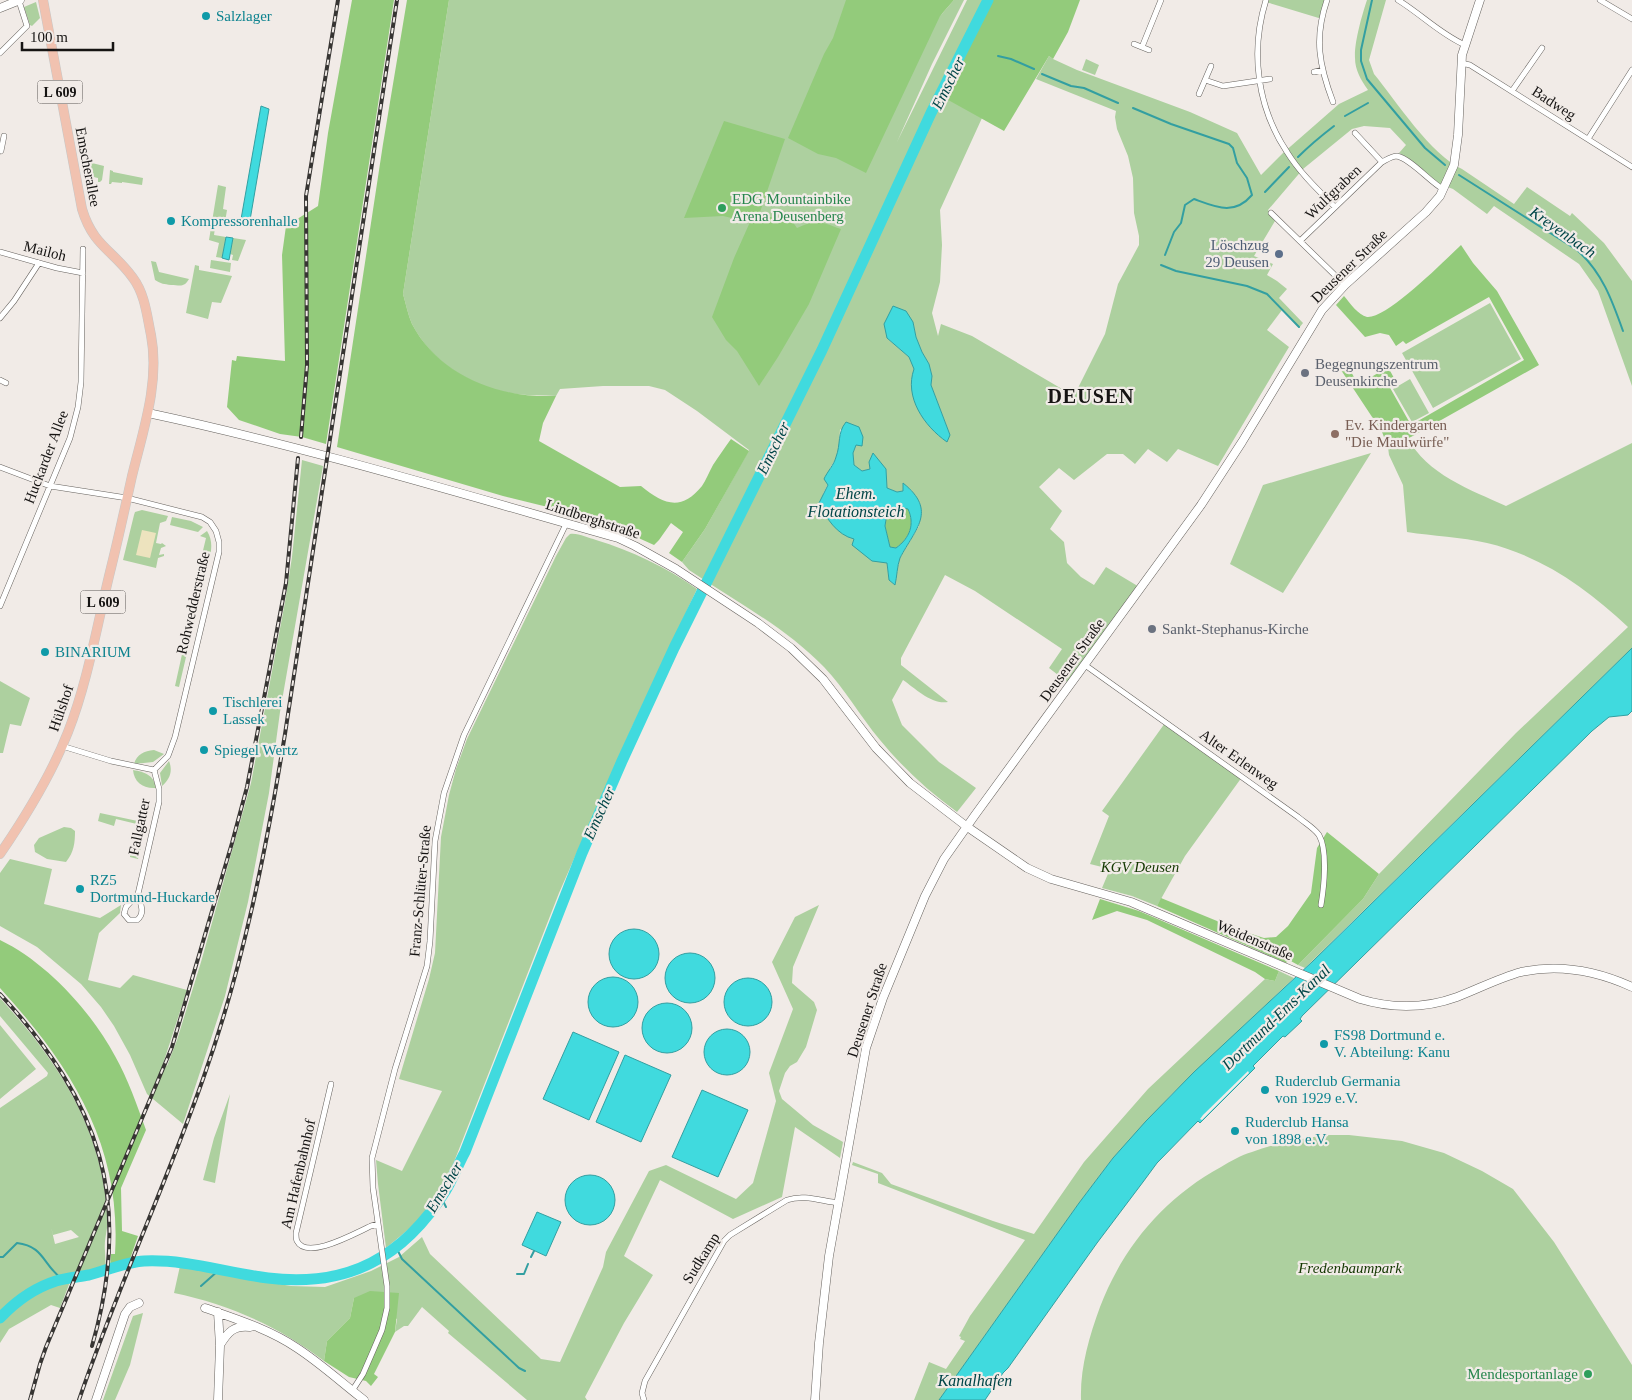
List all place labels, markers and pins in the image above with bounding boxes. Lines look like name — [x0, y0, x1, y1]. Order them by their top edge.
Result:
place label: Salzlager — [216, 8, 272, 24]
marker: Salzlager — [200, 10, 212, 22]
place label: EDG Mountainbike Arena Deusenberg — [732, 191, 851, 224]
marker: EDG Mountainbike Arena Deusenberg — [716, 202, 728, 214]
place label: Kompressorenhalle — [181, 213, 298, 229]
marker: Kompressorenhalle — [165, 215, 177, 227]
place label: Löschzug 29 Deusen — [1205, 237, 1269, 270]
marker: Löschzug 29 Deusen — [1273, 248, 1285, 260]
place label: Begegnungszentrum Deusenkirche — [1315, 356, 1439, 389]
marker: Begegnungszentrum Deusenkirche — [1299, 367, 1311, 379]
place label: Ev. Kindergarten "Die Maulwürfe" — [1345, 417, 1449, 450]
marker: Ev. Kindergarten "Die Maulwürfe" — [1329, 428, 1341, 440]
place label: Sankt-Stephanus-Kirche — [1162, 621, 1309, 637]
marker: Sankt-Stephanus-Kirche — [1146, 623, 1158, 635]
place label: BINARIUM — [55, 644, 131, 660]
marker: BINARIUM — [39, 646, 51, 658]
place label: Tischlerei Lassek — [223, 694, 282, 727]
marker: Tischlerei Lassek — [207, 705, 219, 717]
place label: Spiegel Wertz — [214, 742, 298, 758]
marker: Spiegel Wertz — [198, 744, 210, 756]
place label: RZ5 Dortmund-Huckarde — [90, 872, 215, 905]
marker: RZ5 Dortmund-Huckarde — [74, 883, 86, 895]
place label: FS98 Dortmund e. V. Abteilung: Kanu — [1334, 1027, 1450, 1060]
marker: FS98 Dortmund e. V. Abteilung: Kanu — [1318, 1038, 1330, 1050]
place label: Ruderclub Germania von 1929 e.V. — [1275, 1073, 1401, 1106]
marker: Ruderclub Germania von 1929 e.V. — [1259, 1084, 1271, 1096]
place label: Ruderclub Hansa von 1898 e.V. — [1245, 1114, 1349, 1147]
marker: Ruderclub Hansa von 1898 e.V. — [1229, 1125, 1241, 1137]
place label: Mendesportanlage — [1467, 1366, 1578, 1382]
marker: Mendesportanlage — [1582, 1368, 1594, 1380]

